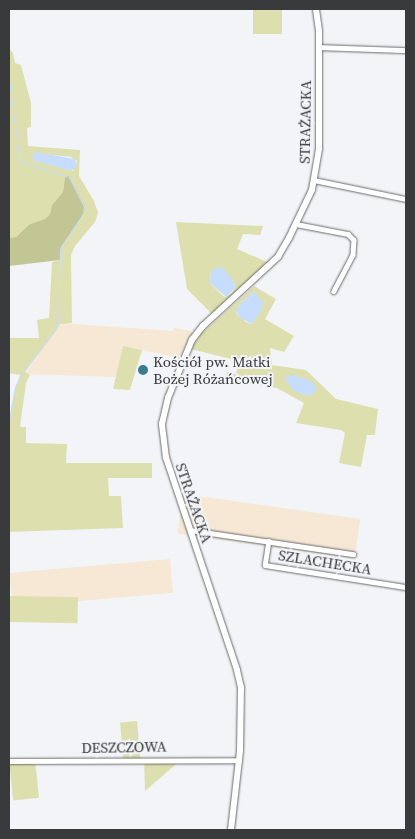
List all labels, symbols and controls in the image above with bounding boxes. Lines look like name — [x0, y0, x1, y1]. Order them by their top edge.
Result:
street label: STRAŻACKA — [295, 80, 315, 164]
place label: Kościół pw. Matki Bożej Różańcowej — [153, 352, 273, 387]
marker: Kościół pw. Matki Bożej Różańcowej — [137, 364, 149, 376]
street label: STRAŻACKA — [172, 461, 216, 545]
street label: SZLACHECKA — [277, 546, 373, 578]
street label: DESZCZOWA — [81, 737, 167, 757]

